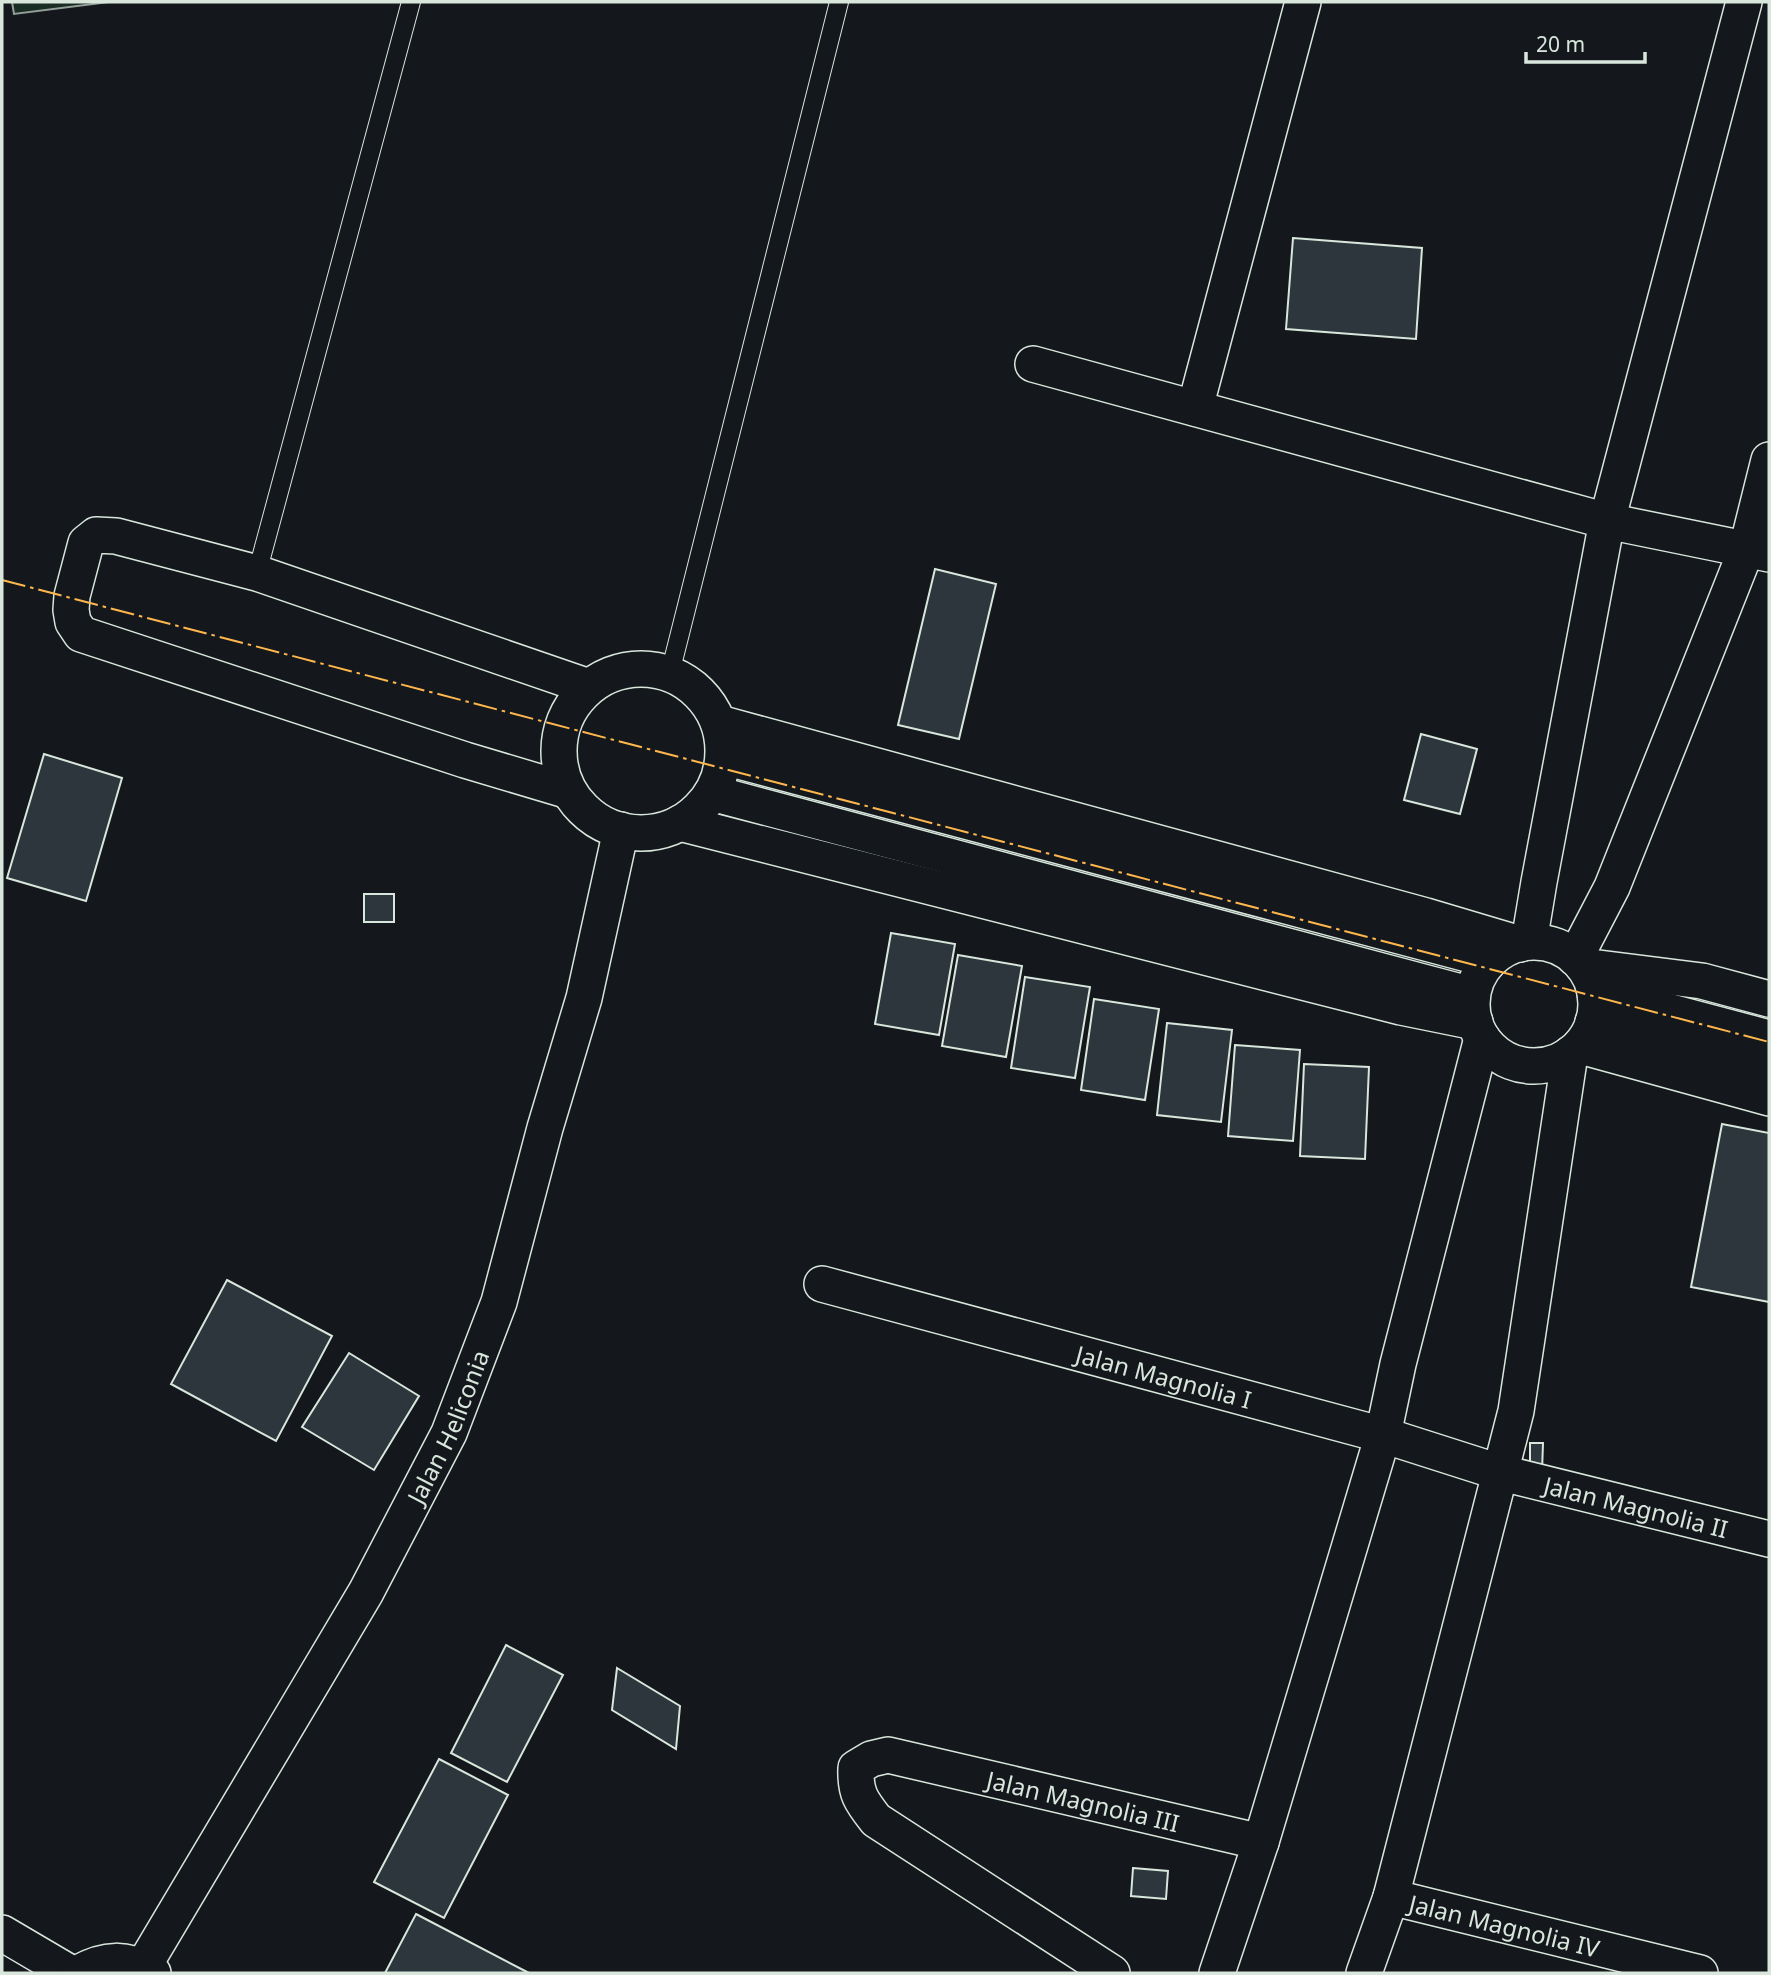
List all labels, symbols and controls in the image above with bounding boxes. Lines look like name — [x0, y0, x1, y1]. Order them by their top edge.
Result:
scale bar — [1526, 21, 1645, 65]
text: 20 m — [1536, 30, 1585, 58]
street label: Jalan Magnolia I — [1070, 1336, 1255, 1415]
street label: Jalan Heliconia — [398, 1345, 496, 1511]
street label: Jalan Magnolia II — [1539, 1467, 1732, 1545]
street label: Jalan Magnolia III — [982, 1762, 1183, 1839]
street label: Jalan Magnolia IV — [1404, 1885, 1604, 1964]

